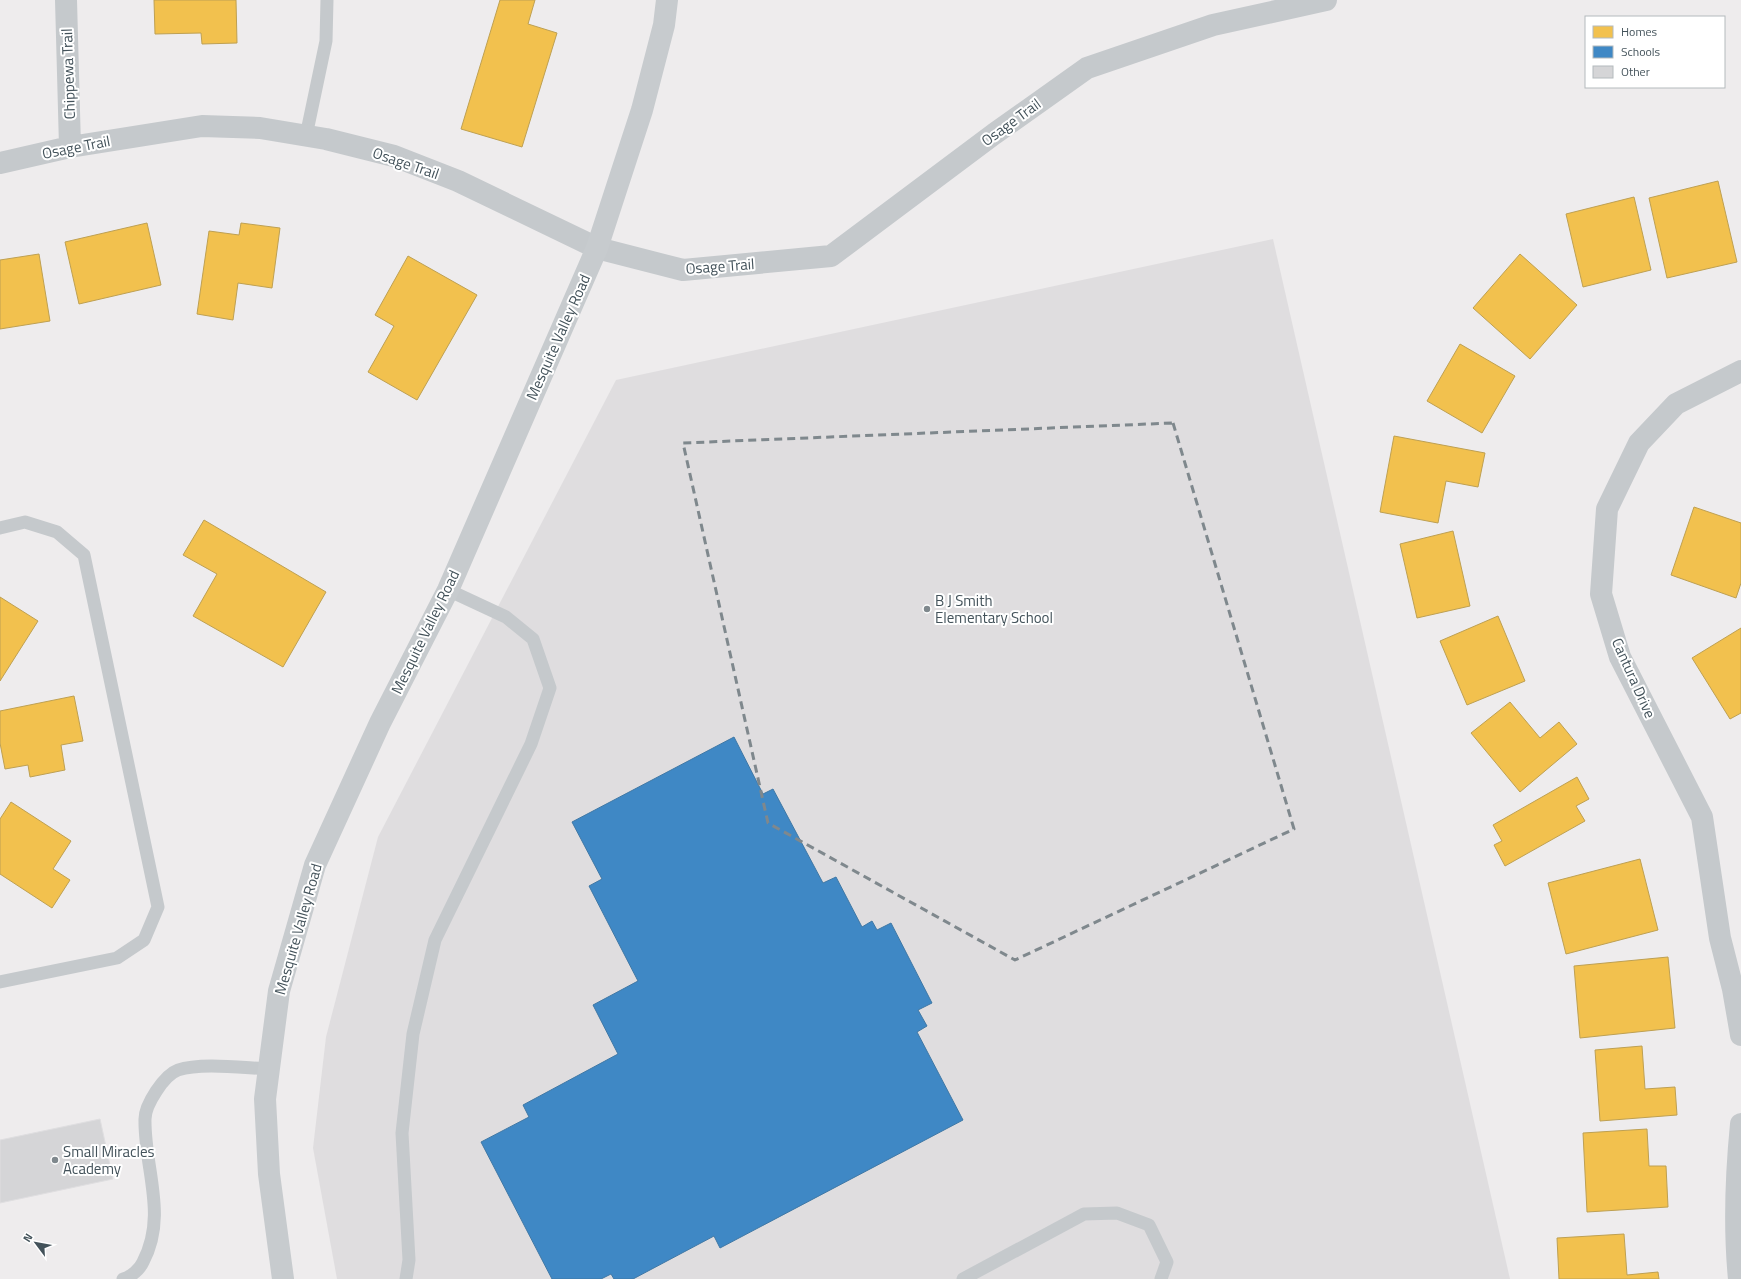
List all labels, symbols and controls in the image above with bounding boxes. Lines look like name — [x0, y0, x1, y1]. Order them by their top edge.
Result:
legend — [1585, 16, 1725, 88]
text: Homes — [1621, 22, 1657, 41]
street label: Chippewa Trail — [55, 28, 81, 120]
text: Schools — [1621, 42, 1661, 61]
text: Other — [1621, 62, 1650, 81]
street label: Osage Trail — [976, 92, 1046, 152]
street label: Osage Trail — [40, 129, 112, 165]
street label: Osage Trail — [370, 141, 442, 185]
street label: Osage Trail — [685, 252, 755, 280]
street label: Mesquite Valley Road — [520, 270, 596, 404]
street label: Mesquite Valley Road — [385, 566, 465, 698]
place label: B J Smith Elementary School — [935, 589, 1053, 629]
marker: B J Smith Elementary School — [922, 604, 932, 614]
street label: Cantura Drive — [1606, 634, 1662, 722]
street label: Mesquite Valley Road — [268, 861, 328, 997]
place label: Small Miracles Academy — [63, 1140, 155, 1180]
marker: Small Miracles Academy — [50, 1155, 60, 1165]
north arrow — [16, 1223, 56, 1263]
text: N — [19, 1230, 36, 1245]

